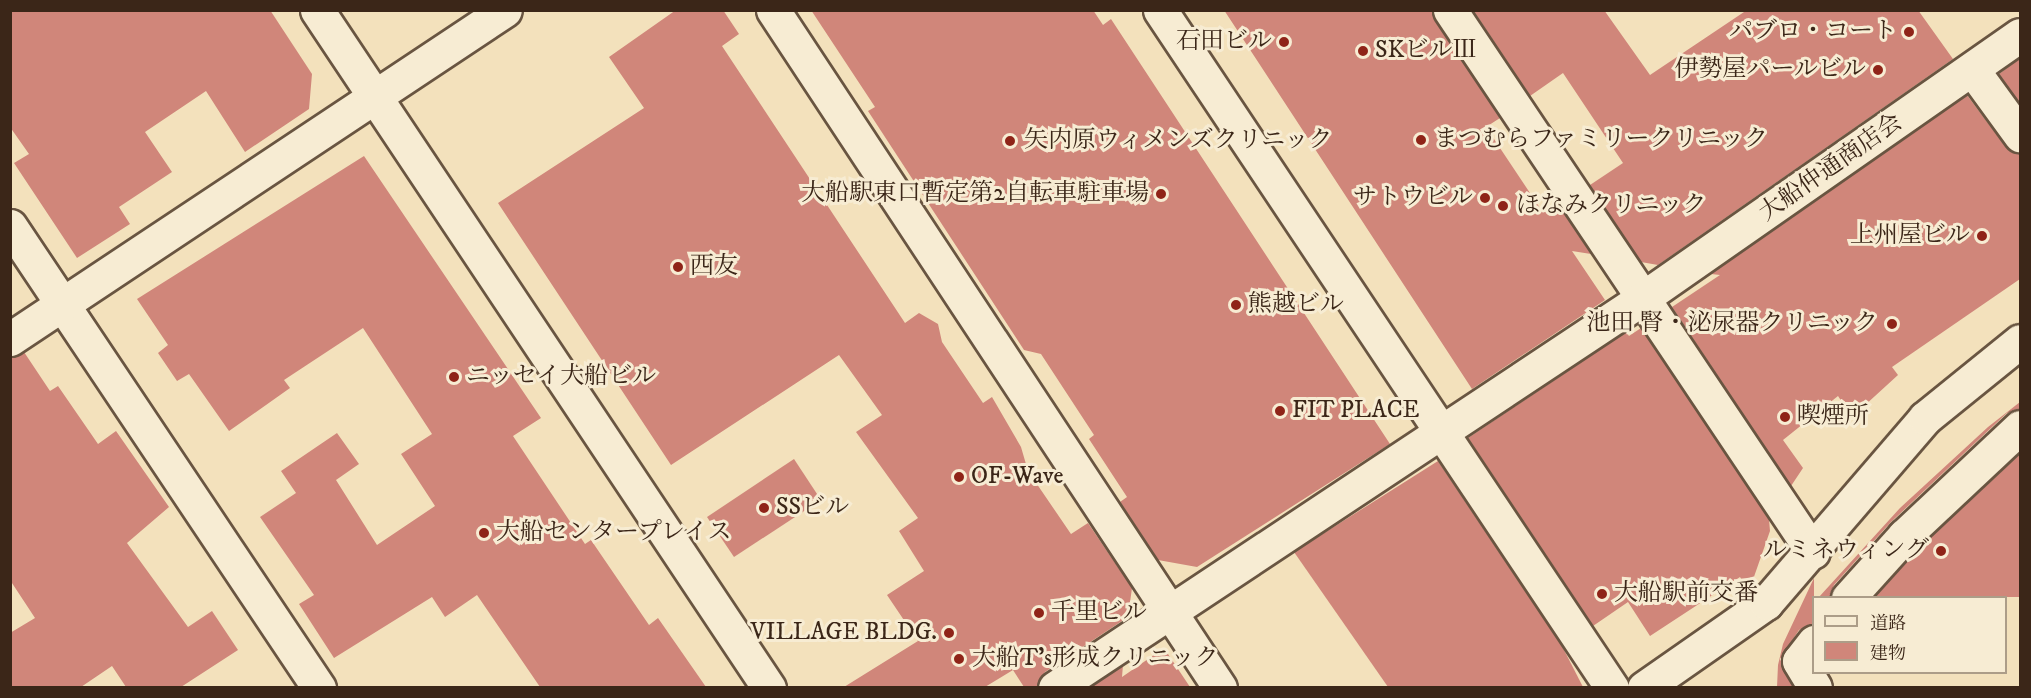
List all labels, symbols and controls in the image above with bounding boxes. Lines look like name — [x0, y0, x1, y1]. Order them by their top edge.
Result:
place label: パブロ・コート — [1729, 18, 1897, 46]
marker: パブロ・コート — [1902, 25, 1916, 39]
place label: 石田ビル — [1176, 28, 1272, 56]
marker: 石田ビル — [1277, 35, 1291, 49]
place label: SKビルⅢ — [1375, 37, 1476, 65]
marker: SKビルⅢ — [1356, 44, 1370, 58]
place label: 伊勢屋パールビル — [1674, 56, 1866, 84]
marker: 伊勢屋パールビル — [1871, 63, 1885, 77]
street label: 大船仲通商店会 — [1754, 108, 1908, 228]
place label: まつむらファミリークリニック — [1434, 126, 1770, 154]
place label: 矢内原ウィメンズクリニック — [1024, 127, 1336, 155]
marker: まつむらファミリークリニック — [1412, 131, 1430, 149]
marker: 矢内原ウィメンズクリニック — [1001, 132, 1019, 150]
place label: 大船駅東口暫定第2自転車駐車場 — [801, 180, 1149, 208]
place label: サトウビル — [1353, 184, 1473, 212]
marker: 大船駅東口暫定第2自転車駐車場 — [1154, 187, 1168, 201]
marker: サトウビル — [1478, 191, 1492, 205]
place label: ほなみクリニック — [1516, 192, 1708, 220]
marker: ほなみクリニック — [1494, 197, 1512, 215]
place label: 上州屋ビル — [1850, 222, 1970, 250]
marker: 上州屋ビル — [1975, 229, 1989, 243]
place label: 西友 — [690, 253, 738, 281]
marker: 西友 — [671, 260, 685, 274]
place label: 熊越ビル — [1248, 291, 1344, 319]
marker: 熊越ビル — [1229, 298, 1243, 312]
place label: 池田 腎・泌尿器クリニック — [1585, 310, 1878, 338]
marker: 池田 腎・泌尿器クリニック — [1883, 315, 1901, 333]
place label: ニッセイ大船ビル — [466, 363, 658, 391]
marker: ニッセイ大船ビル — [447, 370, 461, 384]
place label: FIT PLACE — [1292, 397, 1420, 425]
place label: 喫煙所 — [1797, 403, 1869, 431]
marker: FIT PLACE — [1273, 404, 1287, 418]
marker: 喫煙所 — [1778, 410, 1792, 424]
place label: OF-Wave — [971, 463, 1063, 491]
marker: OF-Wave — [952, 470, 966, 484]
place label: SSビル — [776, 494, 849, 522]
marker: SSビル — [757, 501, 771, 515]
place label: 大船センタープレイス — [496, 519, 736, 547]
marker: 大船センタープレイス — [477, 526, 491, 540]
place label: ルミネウィング — [1761, 537, 1929, 565]
marker: ルミネウィング — [1934, 544, 1948, 558]
place label: 大船駅前交番 — [1614, 580, 1758, 608]
marker: 大船駅前交番 — [1595, 587, 1609, 601]
legend — [1812, 596, 2007, 674]
place label: 千里ビル — [1051, 599, 1147, 627]
marker: 千里ビル — [1032, 606, 1046, 620]
text: 道路 — [1870, 613, 1906, 635]
place label: VILLAGE BLDG. — [750, 619, 937, 647]
marker: VILLAGE BLDG. — [942, 626, 956, 640]
text: 建物 — [1870, 643, 1906, 665]
place label: 大船T's形成クリニック — [972, 645, 1220, 673]
marker: 大船T's形成クリニック — [950, 650, 968, 668]

